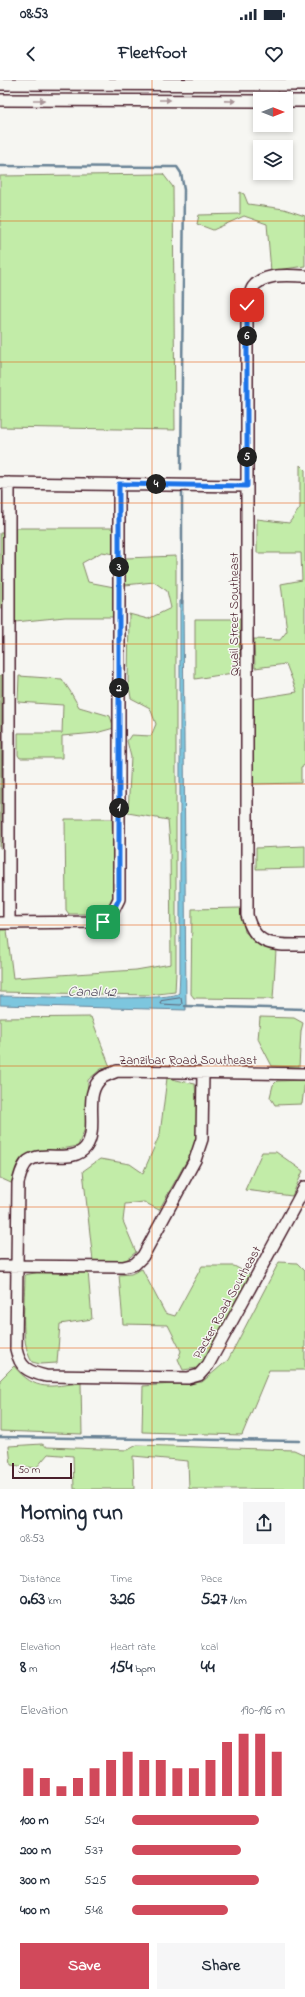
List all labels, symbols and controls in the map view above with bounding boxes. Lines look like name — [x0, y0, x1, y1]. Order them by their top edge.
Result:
text: 08:53 — [20, 3, 48, 25]
text: Fleetfoot — [118, 41, 187, 67]
icon: back — [20, 43, 42, 65]
icon: heart — [263, 43, 285, 65]
north arrow — [253, 92, 293, 132]
map controls — [253, 92, 293, 180]
one-way arrow — [33, 97, 46, 103]
one-way arrow — [159, 97, 172, 103]
one-way arrow — [224, 98, 237, 104]
button: layers — [253, 140, 293, 180]
pin — [230, 288, 264, 322]
icon: check — [236, 294, 258, 316]
pin: 6 — [237, 326, 257, 346]
text: 6 — [245, 328, 249, 344]
pin: 5 — [237, 447, 257, 467]
text: 5 — [244, 449, 250, 465]
pin: 4 — [146, 474, 166, 494]
text: 4 — [154, 476, 158, 492]
street label: Quail Street Southeast — [225, 552, 244, 676]
pin: 3 — [109, 557, 129, 577]
text: 3 — [117, 559, 121, 575]
pin: 2 — [109, 678, 129, 698]
text: 2 — [116, 680, 122, 696]
pin: 1 — [109, 798, 129, 818]
text: 1 — [117, 800, 121, 816]
pin — [86, 905, 120, 939]
icon: arrive — [92, 911, 114, 933]
water label: Canal 42 — [68, 982, 117, 1003]
street label: Zanzibar Road Southeast — [119, 1051, 258, 1070]
street label: Packer Road Southeast — [188, 1242, 267, 1363]
scale bar — [12, 1461, 72, 1480]
text: 50 m — [18, 1462, 40, 1478]
text: Morning run — [20, 1498, 123, 1530]
button: share — [243, 1502, 285, 1544]
text: 08:53 — [20, 1529, 44, 1548]
text: Distance — [20, 1571, 61, 1587]
text: Time — [110, 1571, 132, 1587]
text: Pace — [201, 1571, 222, 1587]
text: 0.63 — [20, 1587, 45, 1612]
text: 3:26 — [110, 1587, 135, 1612]
text: 5:27 — [201, 1587, 227, 1612]
text: km — [45, 1593, 61, 1609]
text: /km — [227, 1593, 247, 1609]
text: Elevation — [20, 1639, 60, 1655]
text: Heart rate — [110, 1639, 155, 1655]
text: kcal — [201, 1639, 218, 1655]
text: 8 — [20, 1655, 26, 1680]
text: 154 — [110, 1655, 132, 1680]
text: 44 — [201, 1655, 215, 1680]
text: m — [26, 1661, 38, 1677]
text: bpm — [132, 1661, 156, 1677]
text: Elevation — [20, 1701, 68, 1720]
text: 190–196 m — [240, 1701, 285, 1720]
text: 100 m — [20, 1811, 49, 1830]
text: 5:24 — [84, 1811, 104, 1830]
text: 200 m — [20, 1841, 51, 1860]
text: 5:37 — [84, 1841, 103, 1860]
text: 300 m — [20, 1871, 50, 1890]
text: 5:25 — [84, 1871, 106, 1890]
text: 400 m — [20, 1901, 50, 1920]
text: 5:48 — [84, 1901, 103, 1920]
button: Save — [20, 1943, 149, 1989]
button: Share — [157, 1943, 285, 1989]

